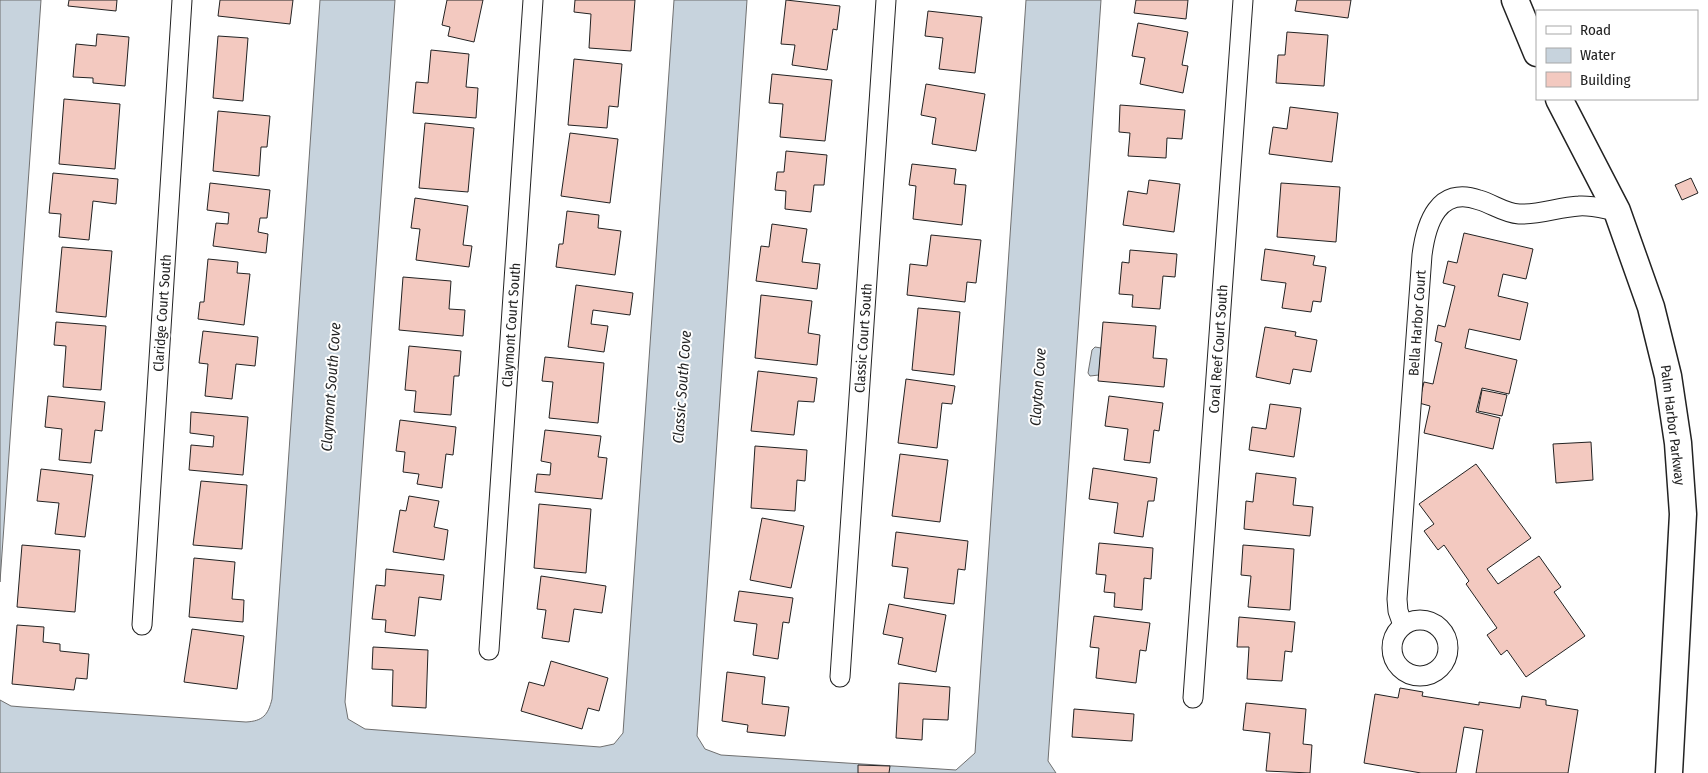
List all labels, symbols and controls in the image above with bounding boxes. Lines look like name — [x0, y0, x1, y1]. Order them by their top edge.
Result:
legend — [1536, 10, 1698, 100]
text: Road — [1580, 21, 1611, 39]
text: Water — [1580, 46, 1616, 64]
text: Building — [1580, 71, 1631, 89]
street label: Claridge Court South — [150, 254, 175, 372]
street label: Claymont Court South — [499, 262, 524, 388]
street label: Bella Harbor Court — [1405, 269, 1430, 377]
street label: Classic Court South — [851, 283, 876, 393]
street label: Coral Reef Court South — [1206, 284, 1231, 414]
water label: Claymont South Cove — [318, 322, 344, 452]
water label: Classic South Cove — [669, 330, 695, 444]
water label: Clayton Cove — [1026, 347, 1050, 427]
street label: Palm Harbor Parkway — [1657, 364, 1688, 487]

